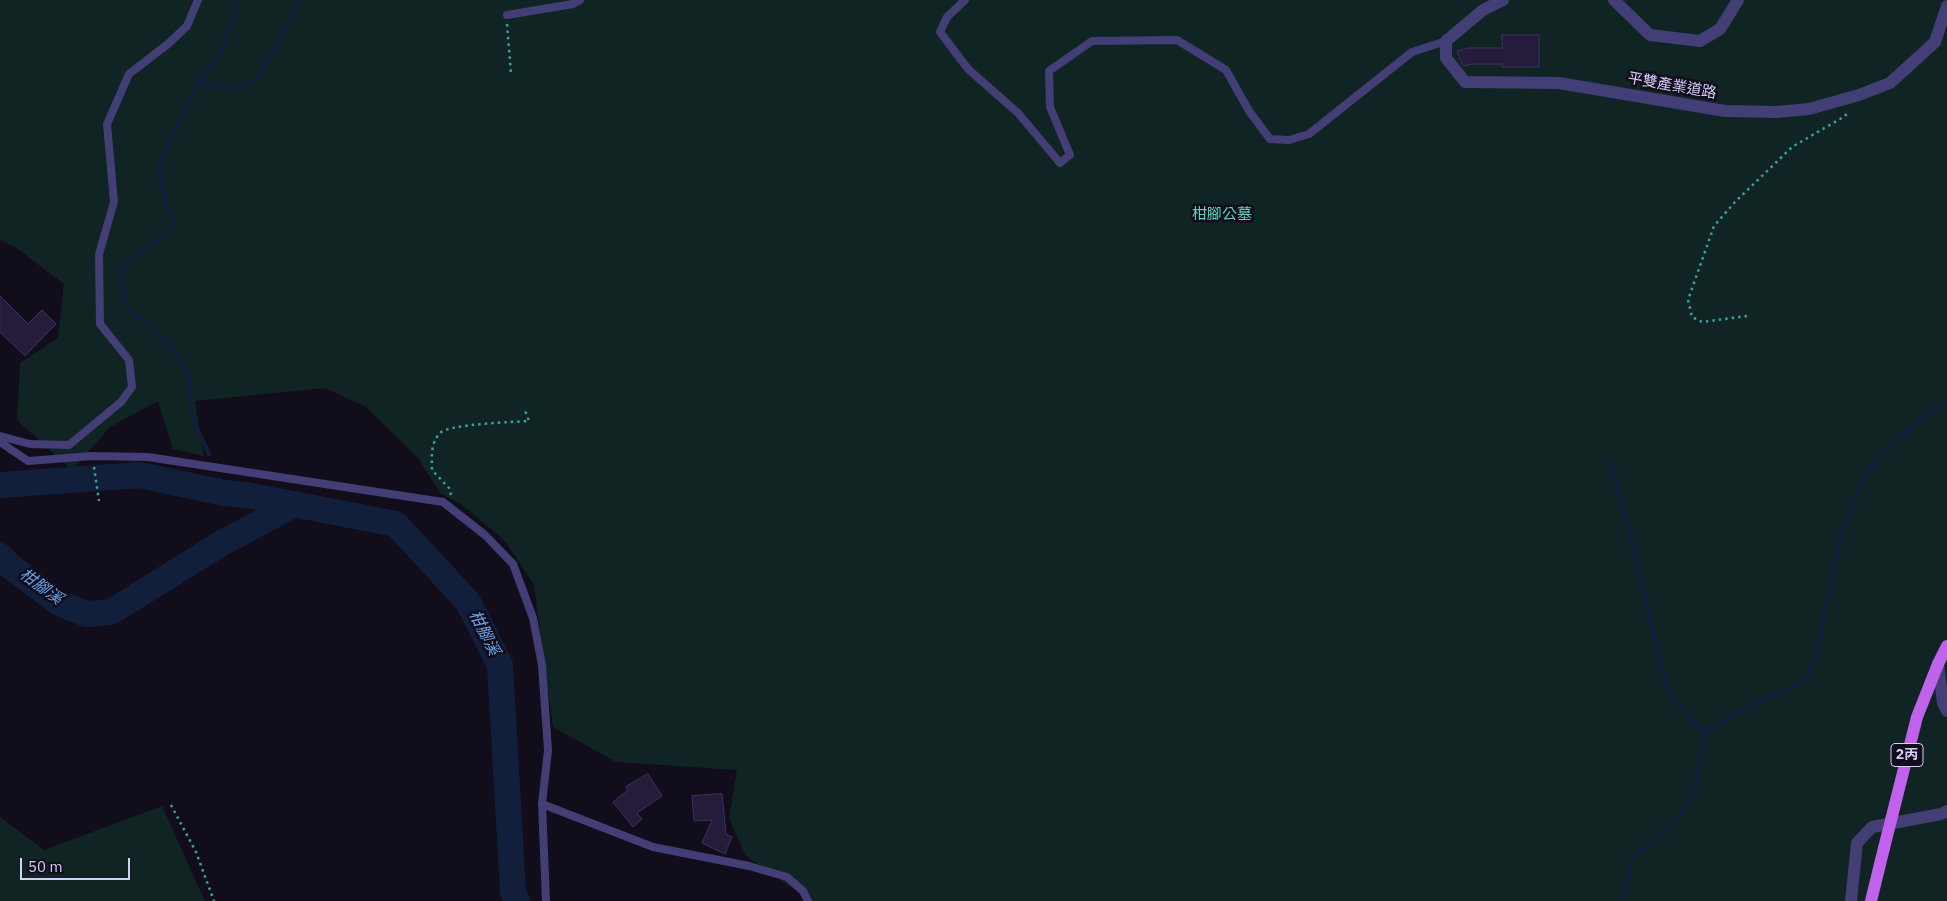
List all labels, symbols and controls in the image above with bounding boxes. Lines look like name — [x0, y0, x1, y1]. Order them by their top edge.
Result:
street label: 平雙產業道路 — [1626, 69, 1718, 103]
park label: 柑腳公墓 — [1192, 206, 1252, 224]
water label: 柑腳溪 — [16, 565, 66, 609]
water label: 柑腳溪 — [465, 607, 503, 659]
road number: 2丙 — [1891, 744, 1923, 766]
scale bar — [22, 848, 132, 880]
text: 50 m — [28, 857, 63, 876]

